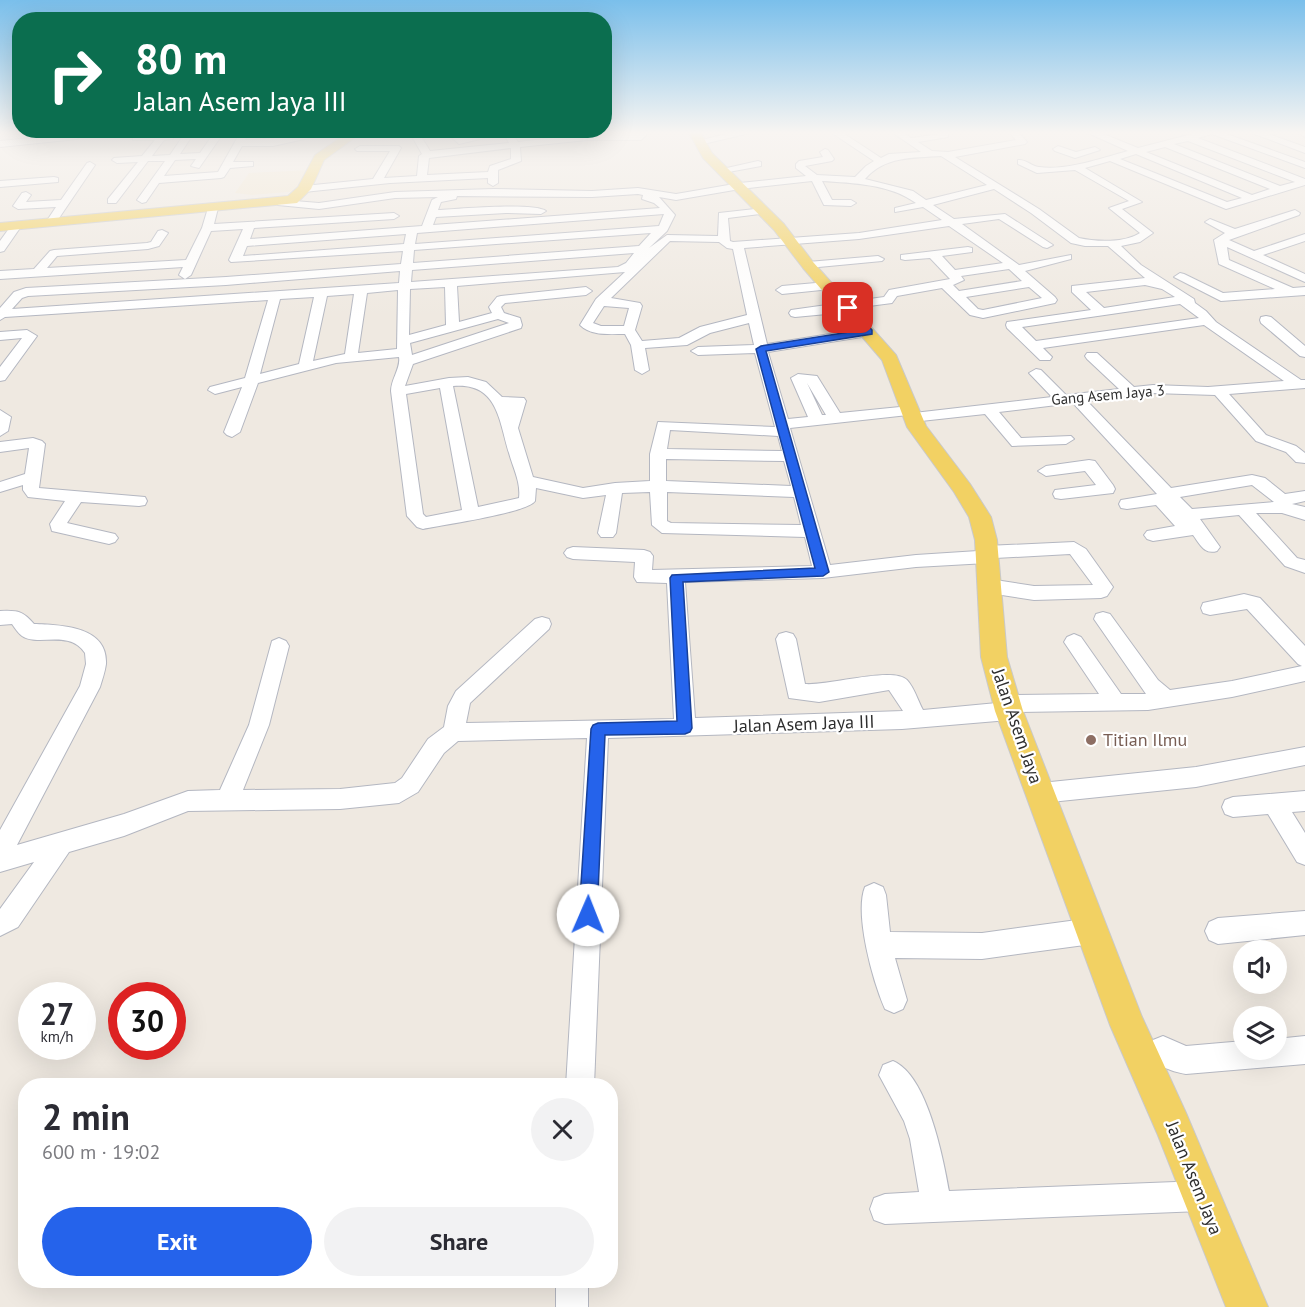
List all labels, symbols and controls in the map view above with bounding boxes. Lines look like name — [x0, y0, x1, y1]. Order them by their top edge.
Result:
text: 80 m — [135, 31, 227, 86]
icon: right — [36, 36, 114, 114]
text: Jalan Asem Jaya III — [135, 84, 347, 118]
pin — [822, 282, 873, 333]
icon: arrive — [831, 291, 864, 324]
street label: Gang Asem Jaya 3 — [1050, 380, 1165, 409]
street label: Jalan Asem Jaya — [987, 664, 1048, 787]
street label: Jalan Asem Jaya III — [732, 710, 875, 737]
place label: Titian Ilmu — [1103, 728, 1187, 751]
marker: Titian Ilmu — [1084, 733, 1098, 747]
position arrow — [556, 883, 620, 947]
map controls — [1233, 940, 1287, 1060]
button: sound — [1233, 940, 1287, 994]
speed limit sign: 30 — [108, 982, 186, 1060]
text: 27 — [40, 994, 74, 1033]
button: layers — [1233, 1006, 1287, 1060]
text: km/h — [41, 1027, 73, 1046]
text: 2 min — [42, 1093, 130, 1140]
button: close — [531, 1098, 594, 1161]
street label: Jalan Asem Jaya — [1161, 1117, 1228, 1238]
text: 600 m · 19:02 — [42, 1139, 160, 1165]
button: Exit — [42, 1207, 312, 1276]
button: Share — [324, 1207, 594, 1276]

